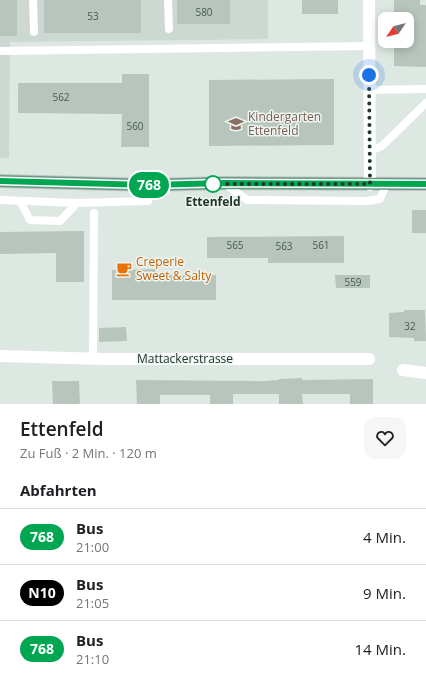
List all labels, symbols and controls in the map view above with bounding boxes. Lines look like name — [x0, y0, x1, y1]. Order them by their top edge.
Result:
house number: 580 — [195, 5, 213, 19]
house number: 53 — [87, 9, 99, 23]
north arrow — [378, 12, 414, 48]
map controls — [378, 12, 414, 48]
your location — [359, 65, 379, 85]
house number: 562 — [52, 90, 70, 104]
place label: Kindergarten Ettenfeld — [248, 108, 321, 139]
school or university icon: Kindergarten Ettenfeld — [227, 115, 245, 133]
house number: 560 — [126, 119, 144, 133]
line badge: 768 — [126, 172, 172, 198]
text: 768 — [137, 175, 161, 194]
marker: Ettenfeld — [204, 175, 222, 193]
place label: Ettenfeld — [185, 193, 241, 210]
house number: 565 — [226, 238, 244, 252]
house number: 561 — [312, 238, 330, 252]
house number: 563 — [275, 239, 293, 253]
place label: Creperie Sweet & Salty — [136, 253, 212, 284]
cafe icon: Creperie Sweet & Salty — [115, 260, 133, 278]
house number: 559 — [344, 275, 362, 289]
house number: 32 — [404, 319, 416, 333]
street label: Mattackerstrasse — [137, 350, 233, 367]
text: Ettenfeld — [20, 416, 104, 442]
button: heart — [364, 417, 406, 459]
text: Zu Fuß · 2 Min. · 120 m — [20, 444, 157, 462]
text: Abfahrten — [20, 480, 97, 500]
text: Bus — [76, 518, 103, 538]
text: 768 — [30, 527, 54, 546]
text: 4 Min. — [363, 527, 406, 547]
text: 21:00 — [76, 538, 109, 556]
text: Bus — [76, 574, 103, 594]
text: N10 — [28, 583, 56, 602]
text: 9 Min. — [363, 583, 406, 603]
text: 21:05 — [76, 594, 109, 612]
text: Bus — [76, 630, 103, 650]
text: 768 — [30, 639, 54, 658]
text: 14 Min. — [355, 639, 406, 659]
text: 21:10 — [76, 650, 109, 668]

